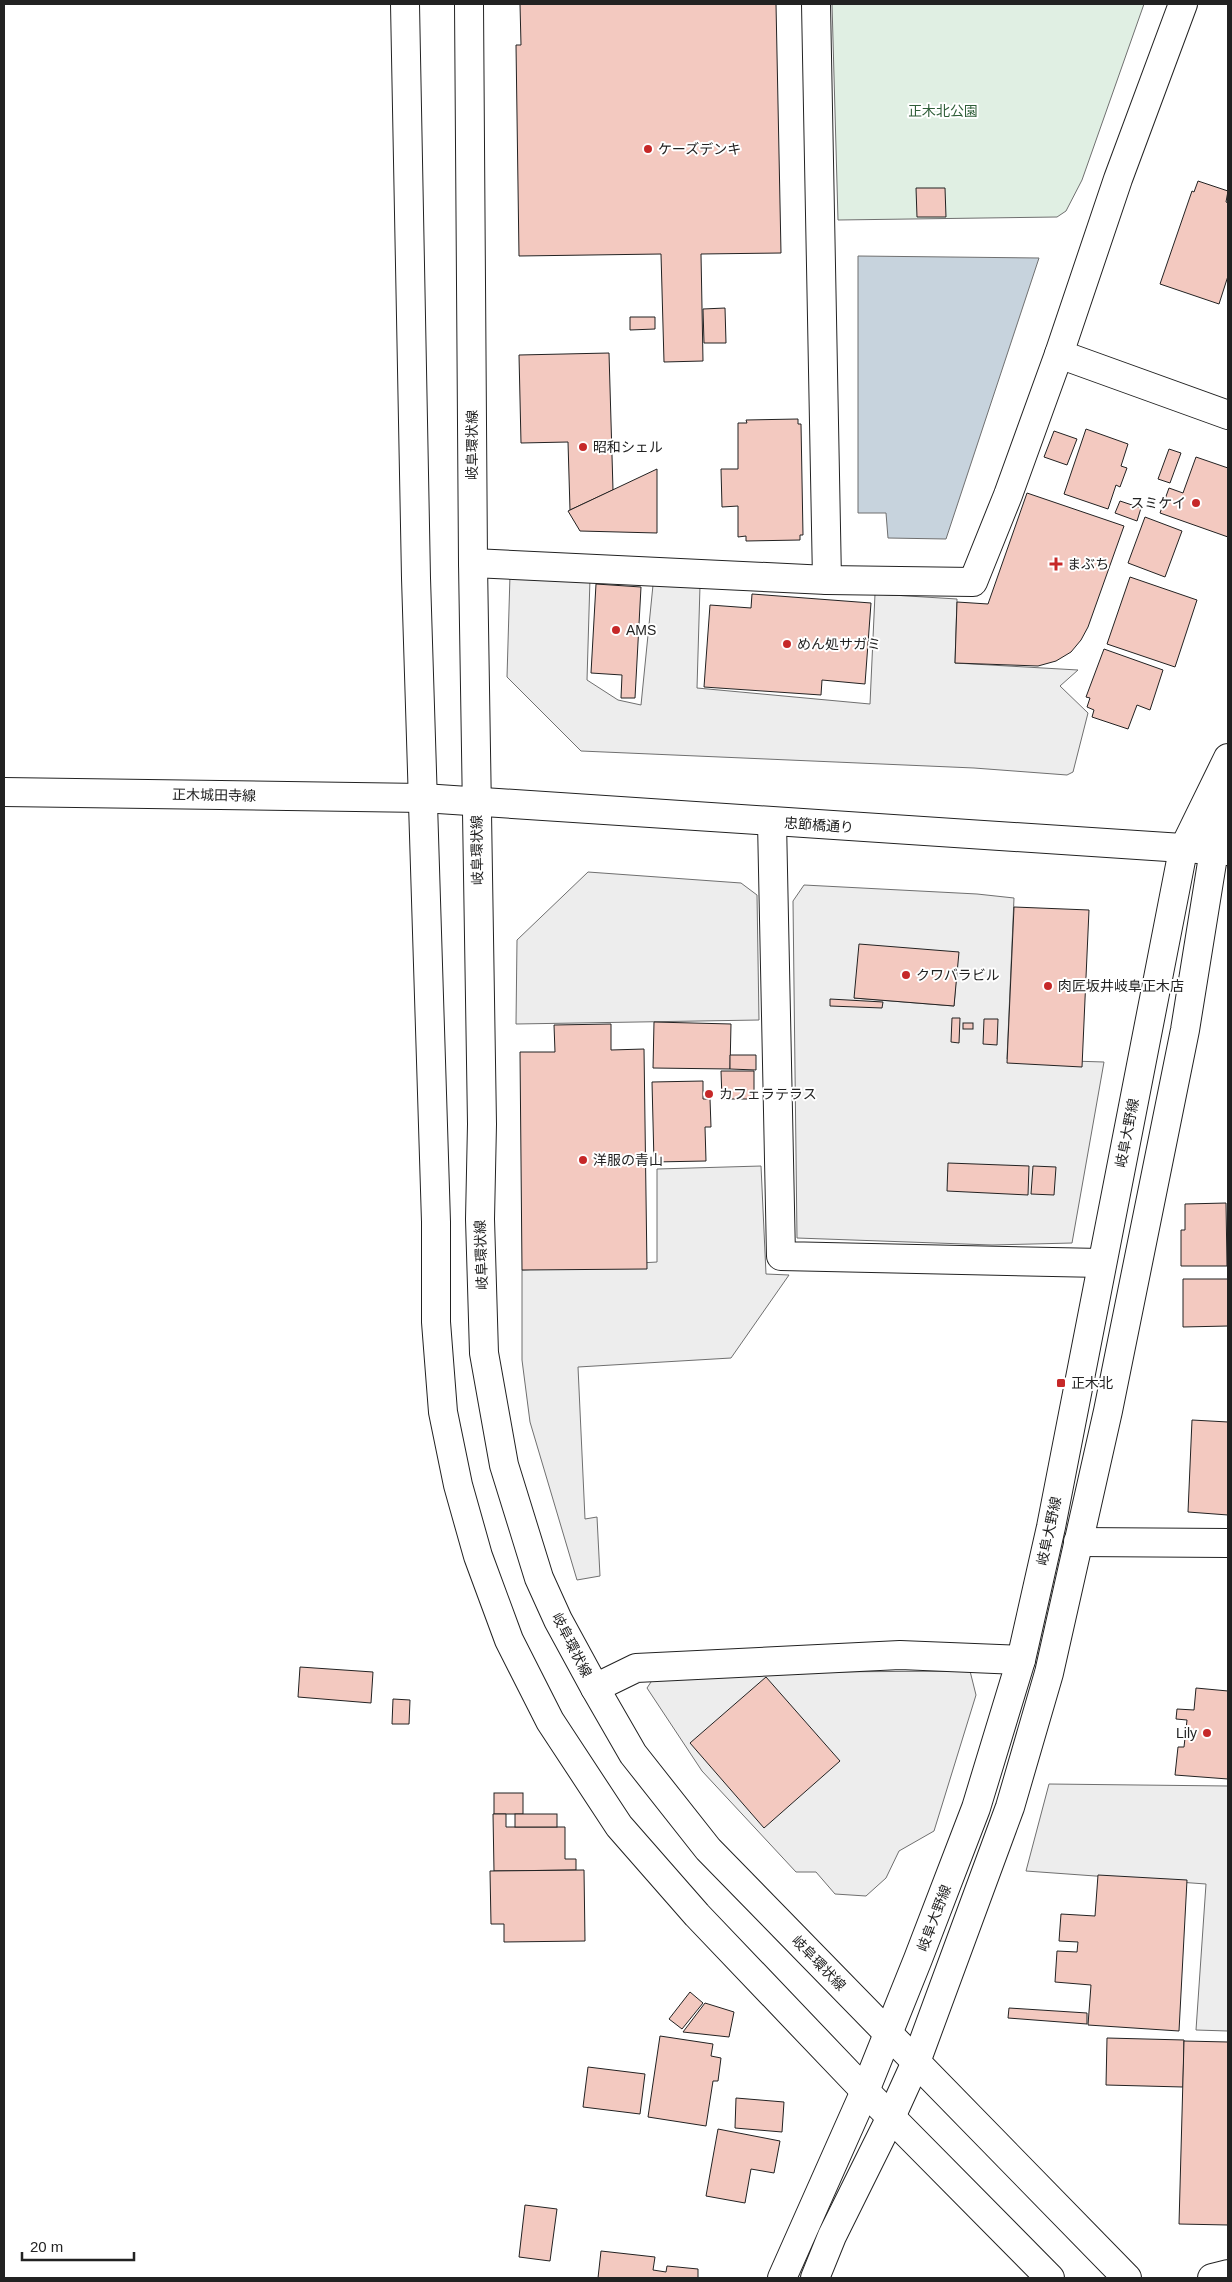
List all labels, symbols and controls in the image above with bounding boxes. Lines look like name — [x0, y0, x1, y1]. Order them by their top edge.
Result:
park label: 正木北公園 — [908, 103, 978, 119]
place label: ケーズデンキ — [658, 141, 741, 157]
marker: ケーズデンキ — [642, 143, 654, 155]
street label: 岐阜環状線 — [464, 410, 480, 480]
place label: 昭和シェル — [593, 439, 663, 455]
marker: 昭和シェル — [577, 441, 589, 453]
place label: スミケイ — [1130, 495, 1186, 511]
marker: スミケイ — [1190, 497, 1202, 509]
place label: まぶち — [1067, 556, 1109, 572]
marker: まぶち — [1049, 557, 1063, 571]
place label: AMS — [626, 622, 656, 638]
marker: AMS — [610, 624, 622, 636]
place label: めん処サガミ — [797, 636, 881, 652]
marker: めん処サガミ — [781, 638, 793, 650]
street label: 正木城田寺線 — [172, 786, 256, 804]
street label: 岐阜環状線 — [468, 815, 486, 885]
street label: 忠節橋通り — [784, 815, 854, 835]
place label: クワバラビル — [916, 967, 1000, 983]
marker: クワバラビル — [900, 969, 912, 981]
place label: 肉匠坂井岐阜正木店 — [1058, 978, 1184, 994]
marker: 肉匠坂井岐阜正木店 — [1042, 980, 1054, 992]
place label: カフェラテラス — [719, 1086, 817, 1102]
marker: カフェラテラス — [703, 1088, 715, 1100]
street label: 岐阜大野線 — [1112, 1097, 1142, 1169]
place label: 洋服の青山 — [593, 1152, 663, 1168]
marker: 洋服の青山 — [577, 1154, 589, 1166]
street label: 岐阜環状線 — [472, 1220, 490, 1290]
place label: 正木北 — [1071, 1375, 1113, 1391]
marker: 正木北 — [1055, 1377, 1067, 1389]
street label: 岐阜大野線 — [1034, 1495, 1064, 1567]
street label: 岐阜環状線 — [549, 1610, 595, 1680]
place label: Lily — [1176, 1725, 1197, 1741]
marker: Lily — [1201, 1727, 1213, 1739]
street label: 岐阜大野線 — [914, 1882, 954, 1954]
street label: 岐阜環状線 — [789, 1932, 849, 1994]
scale bar — [22, 2230, 135, 2262]
text: 20 m — [30, 2238, 63, 2255]

